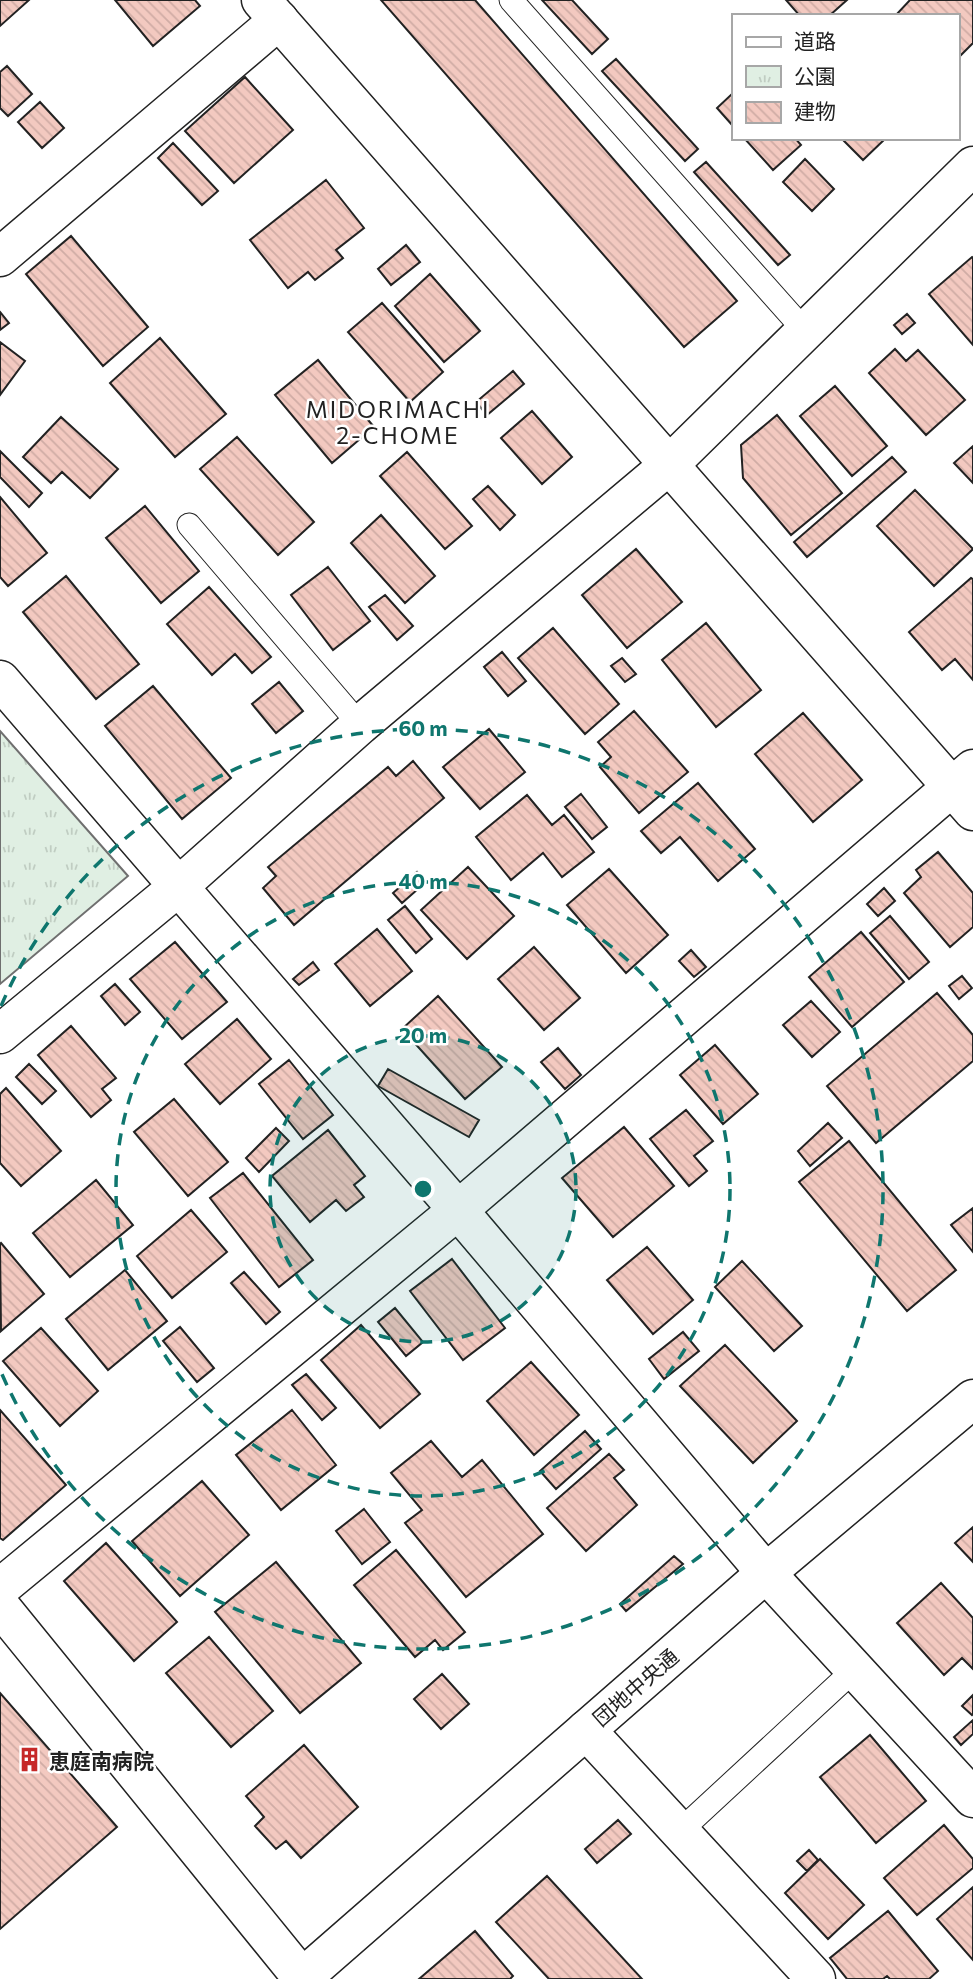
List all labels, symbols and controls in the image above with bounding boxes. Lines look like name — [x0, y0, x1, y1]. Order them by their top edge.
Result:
legend — [732, 14, 959, 140]
text: 道路 — [794, 28, 836, 53]
text: 公園 — [794, 63, 836, 88]
text: 建物 — [794, 98, 836, 123]
district label: MIDORIMACHI 2-CHOME — [306, 395, 490, 449]
text: 60 m — [398, 715, 448, 740]
text: 40 m — [398, 868, 448, 893]
text: 20 m — [399, 1022, 447, 1047]
centre of rings — [411, 1177, 435, 1201]
street label: 団地中央通 — [587, 1643, 683, 1731]
building icon: 恵庭南病院 — [15, 1746, 43, 1774]
place label: 恵庭南病院 — [49, 1748, 154, 1773]

